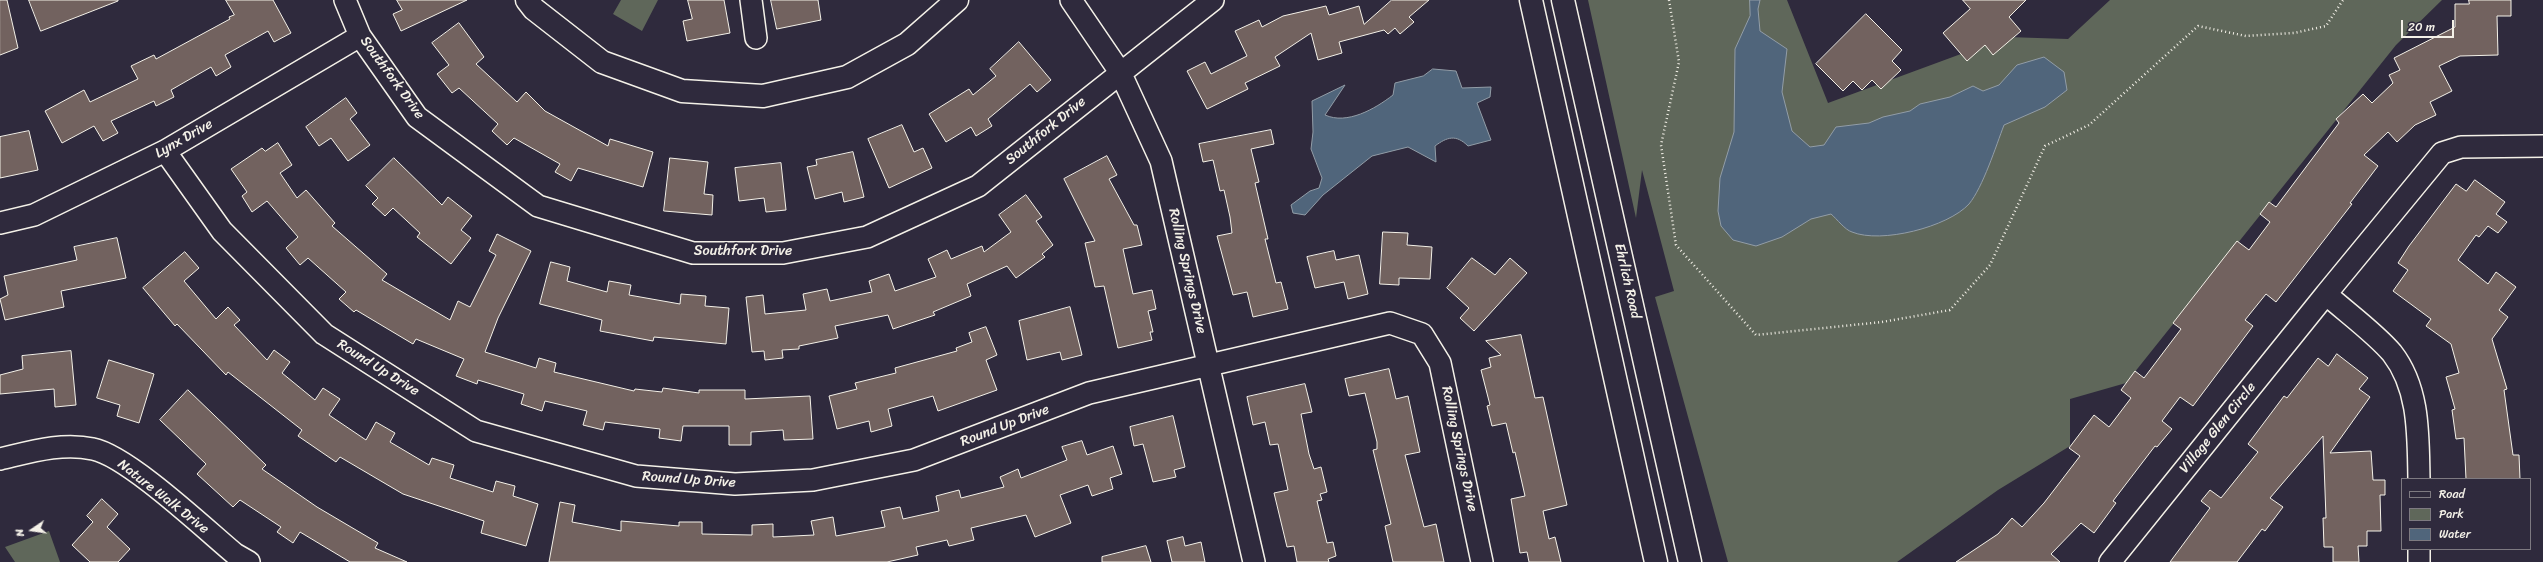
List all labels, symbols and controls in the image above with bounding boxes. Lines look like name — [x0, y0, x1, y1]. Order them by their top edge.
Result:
scale bar — [2403, 12, 2456, 38]
text: 20 m — [2408, 16, 2435, 38]
street label: Southfork Drive — [356, 33, 428, 123]
street label: Southfork Drive — [1002, 94, 1090, 168]
street label: Lynx Drive — [152, 116, 216, 162]
street label: Rolling Springs Drive — [1164, 207, 1210, 335]
street label: Ehrlich Road — [1610, 242, 1644, 320]
street label: Southfork Drive — [694, 243, 792, 259]
street label: Round Up Drive — [334, 336, 422, 400]
street label: Village Glen Circle — [2176, 379, 2260, 477]
street label: Rolling Springs Drive — [1437, 385, 1481, 513]
street label: Round Up Drive — [958, 401, 1052, 451]
street label: Nature Walk Drive — [114, 456, 212, 538]
street label: Round Up Drive — [642, 468, 736, 492]
legend — [2401, 478, 2531, 550]
text: Road — [2439, 483, 2465, 505]
text: Park — [2439, 503, 2464, 525]
north arrow — [12, 510, 52, 550]
text: Water — [2439, 523, 2471, 545]
text: N — [10, 527, 30, 539]

